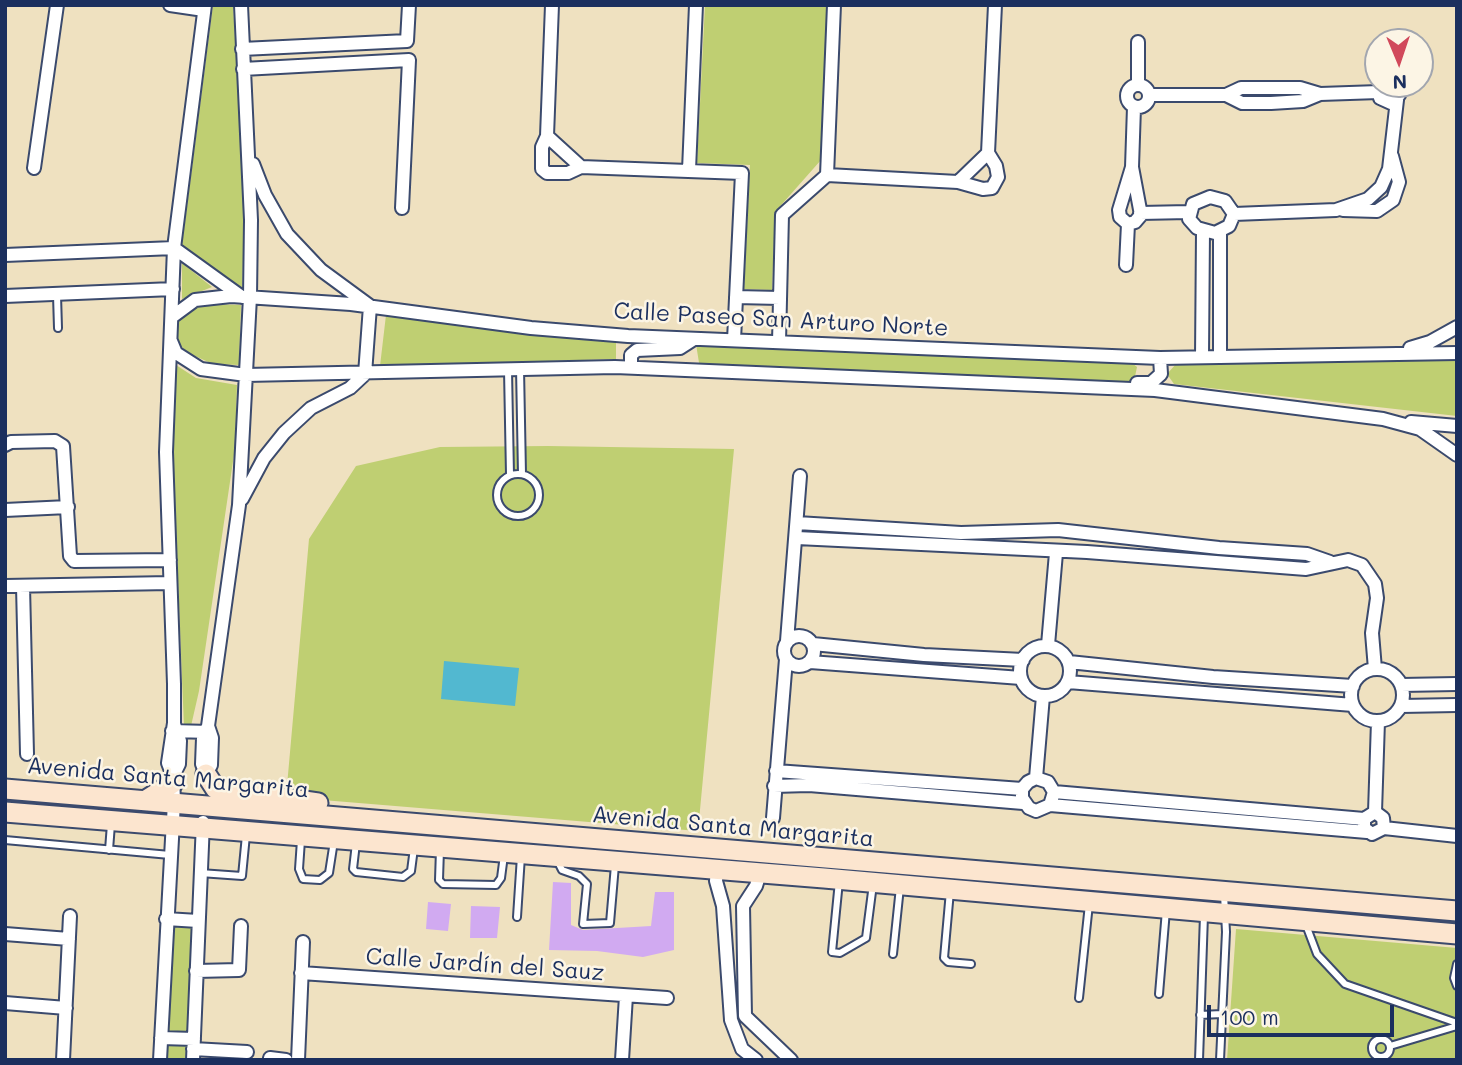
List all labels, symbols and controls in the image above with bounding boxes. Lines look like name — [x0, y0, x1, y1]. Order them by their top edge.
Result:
north arrow — [1364, 28, 1434, 98]
text: N — [1392, 70, 1407, 95]
street label: Calle Paseo San Arturo Norte — [613, 297, 949, 343]
street label: Avenida Santa Margarita — [26, 752, 310, 804]
street label: Avenida Santa Margarita — [591, 801, 875, 853]
street label: Calle Jardín del Sauz — [365, 943, 605, 987]
scale bar — [1210, 992, 1397, 1036]
text: 100 m — [1220, 1003, 1279, 1030]

